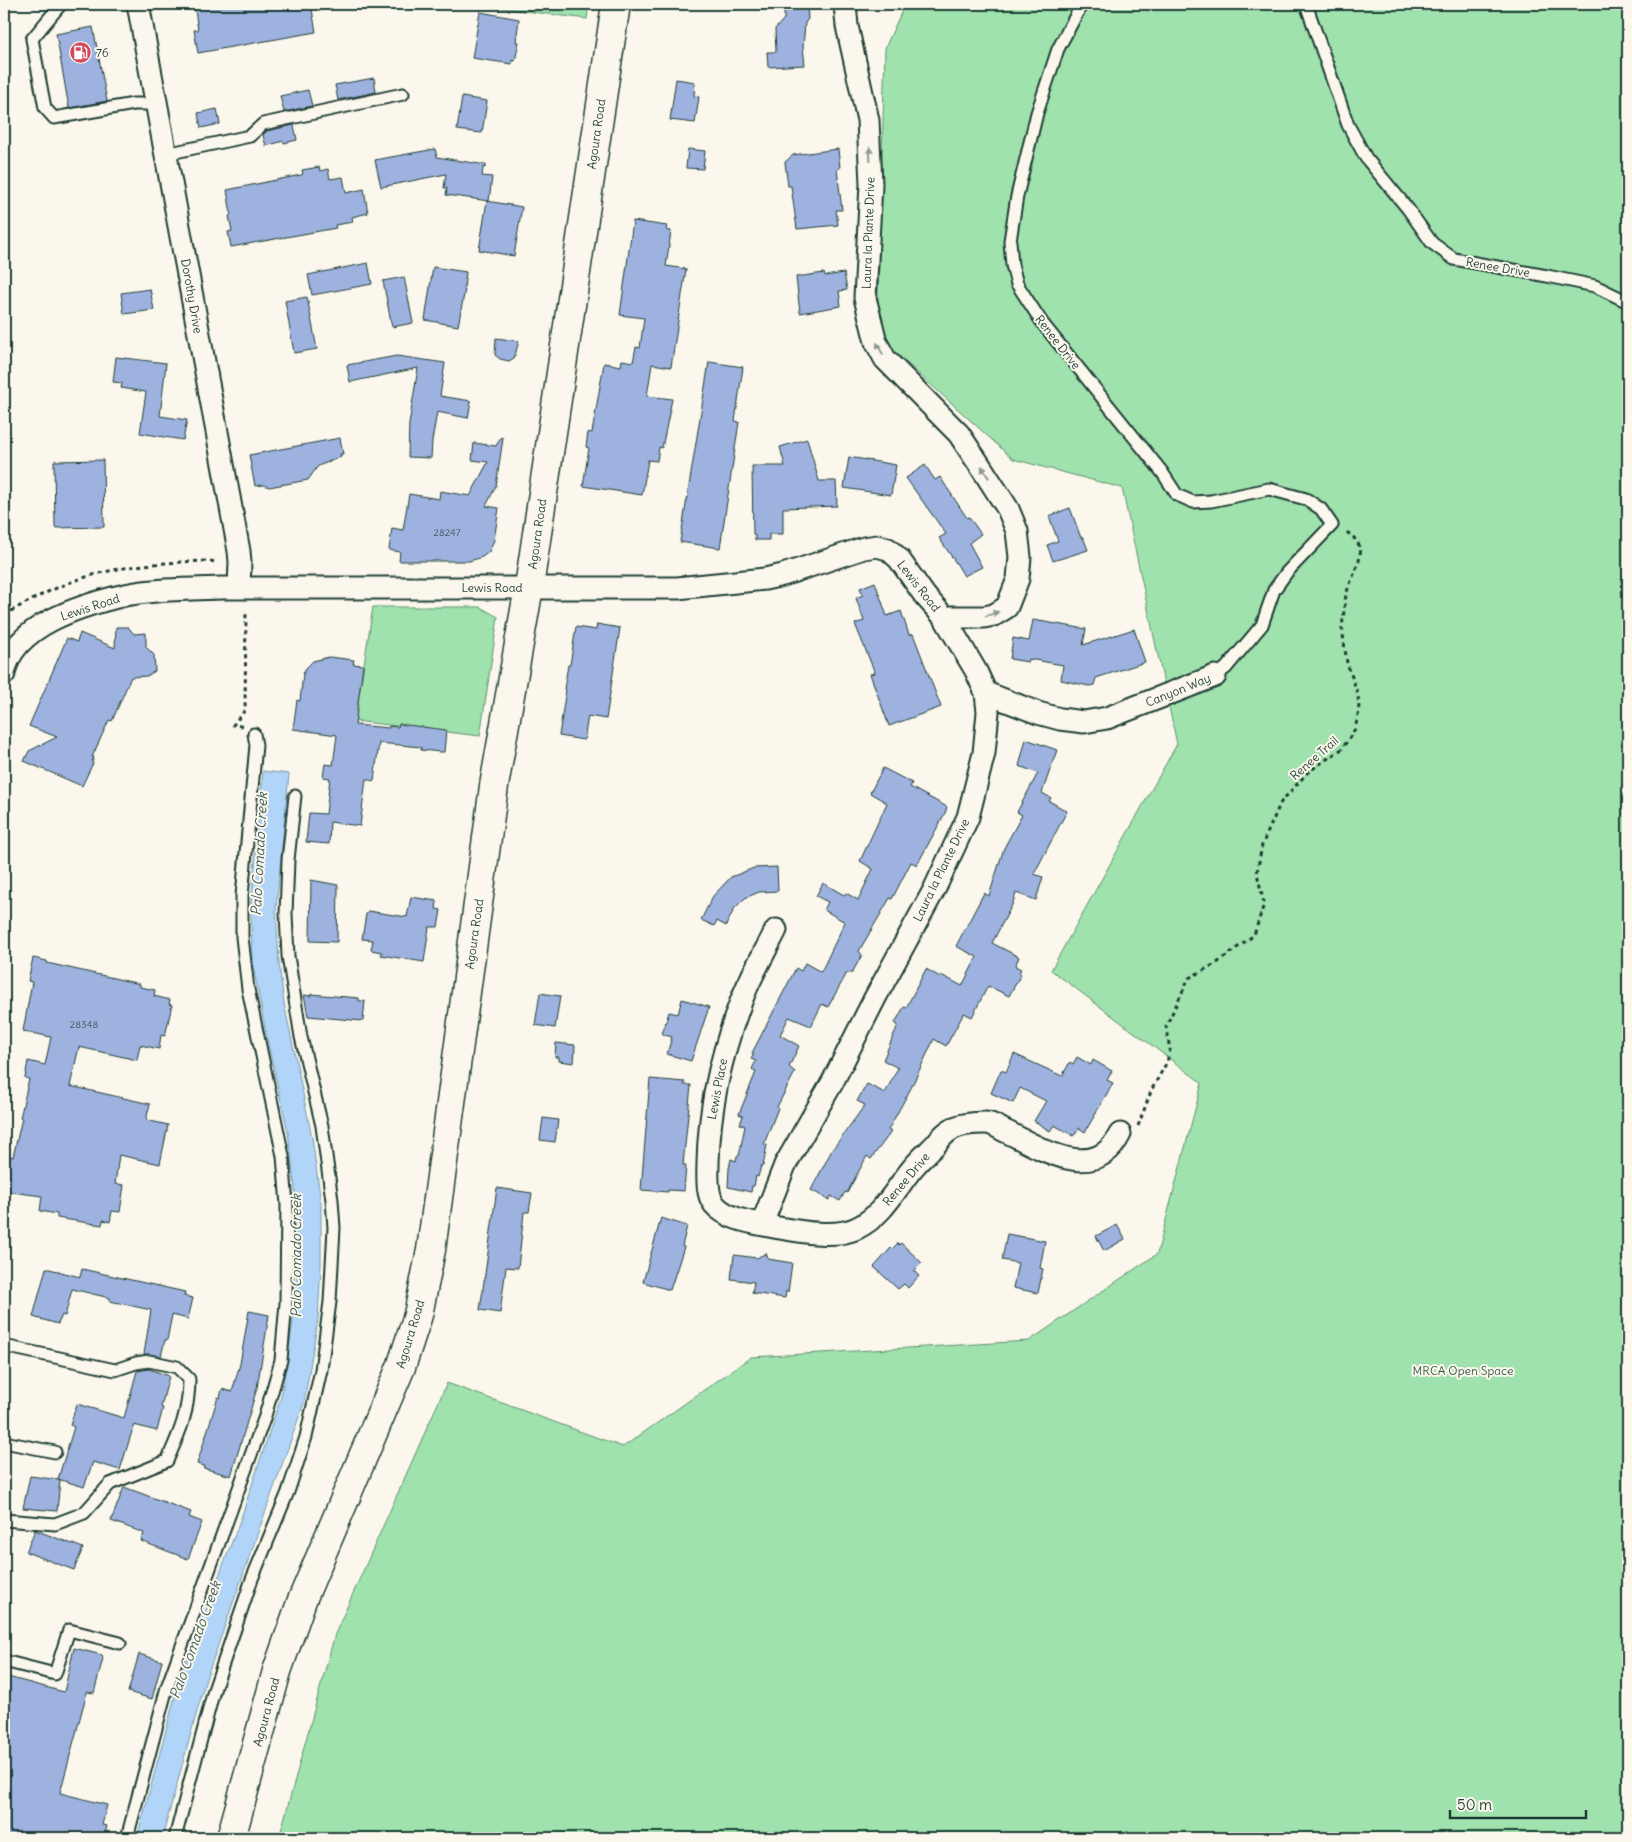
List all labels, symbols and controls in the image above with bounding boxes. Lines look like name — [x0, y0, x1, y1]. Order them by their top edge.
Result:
fuel station icon: 76 — [68, 40, 92, 64]
place label: 76 — [96, 45, 109, 60]
street label: Agoura Road — [584, 98, 608, 170]
one-way arrow — [865, 146, 873, 162]
street label: Laura la Plante Drive — [859, 177, 877, 289]
street label: Renee Drive — [1465, 254, 1531, 280]
street label: Dorothy Drive — [178, 257, 206, 335]
street label: Renee Drive — [1032, 312, 1084, 372]
one-way arrow — [876, 342, 884, 356]
one-way arrow — [980, 465, 989, 479]
street label: Agoura Road — [525, 498, 549, 570]
house number: 28247 — [433, 526, 461, 539]
street label: Lewis Road — [894, 557, 944, 615]
street label: Lewis Road — [461, 580, 523, 595]
street label: Lewis Road — [59, 590, 121, 624]
one-way arrow — [985, 610, 1000, 618]
street label: Canyon Way — [1143, 670, 1213, 710]
street label: Renee Trail — [1287, 733, 1341, 783]
water label: Palo Comado Creek — [247, 791, 271, 916]
street label: Laura la Plante Drive — [910, 816, 972, 924]
street label: Agoura Road — [462, 898, 486, 970]
house number: 28348 — [70, 1018, 98, 1031]
street label: Lewis Place — [704, 1057, 730, 1121]
street label: Renee Drive — [879, 1149, 933, 1209]
water label: Palo Comado Creek — [287, 1193, 305, 1318]
street label: Agoura Road — [392, 1298, 428, 1370]
park label: MRCA Open Space — [1413, 1363, 1513, 1378]
water label: Palo Comado Creek — [165, 1578, 225, 1701]
street label: Agoura Road — [250, 1676, 282, 1748]
scale bar — [1450, 1787, 1586, 1819]
text: 50 m — [1457, 1795, 1492, 1814]

